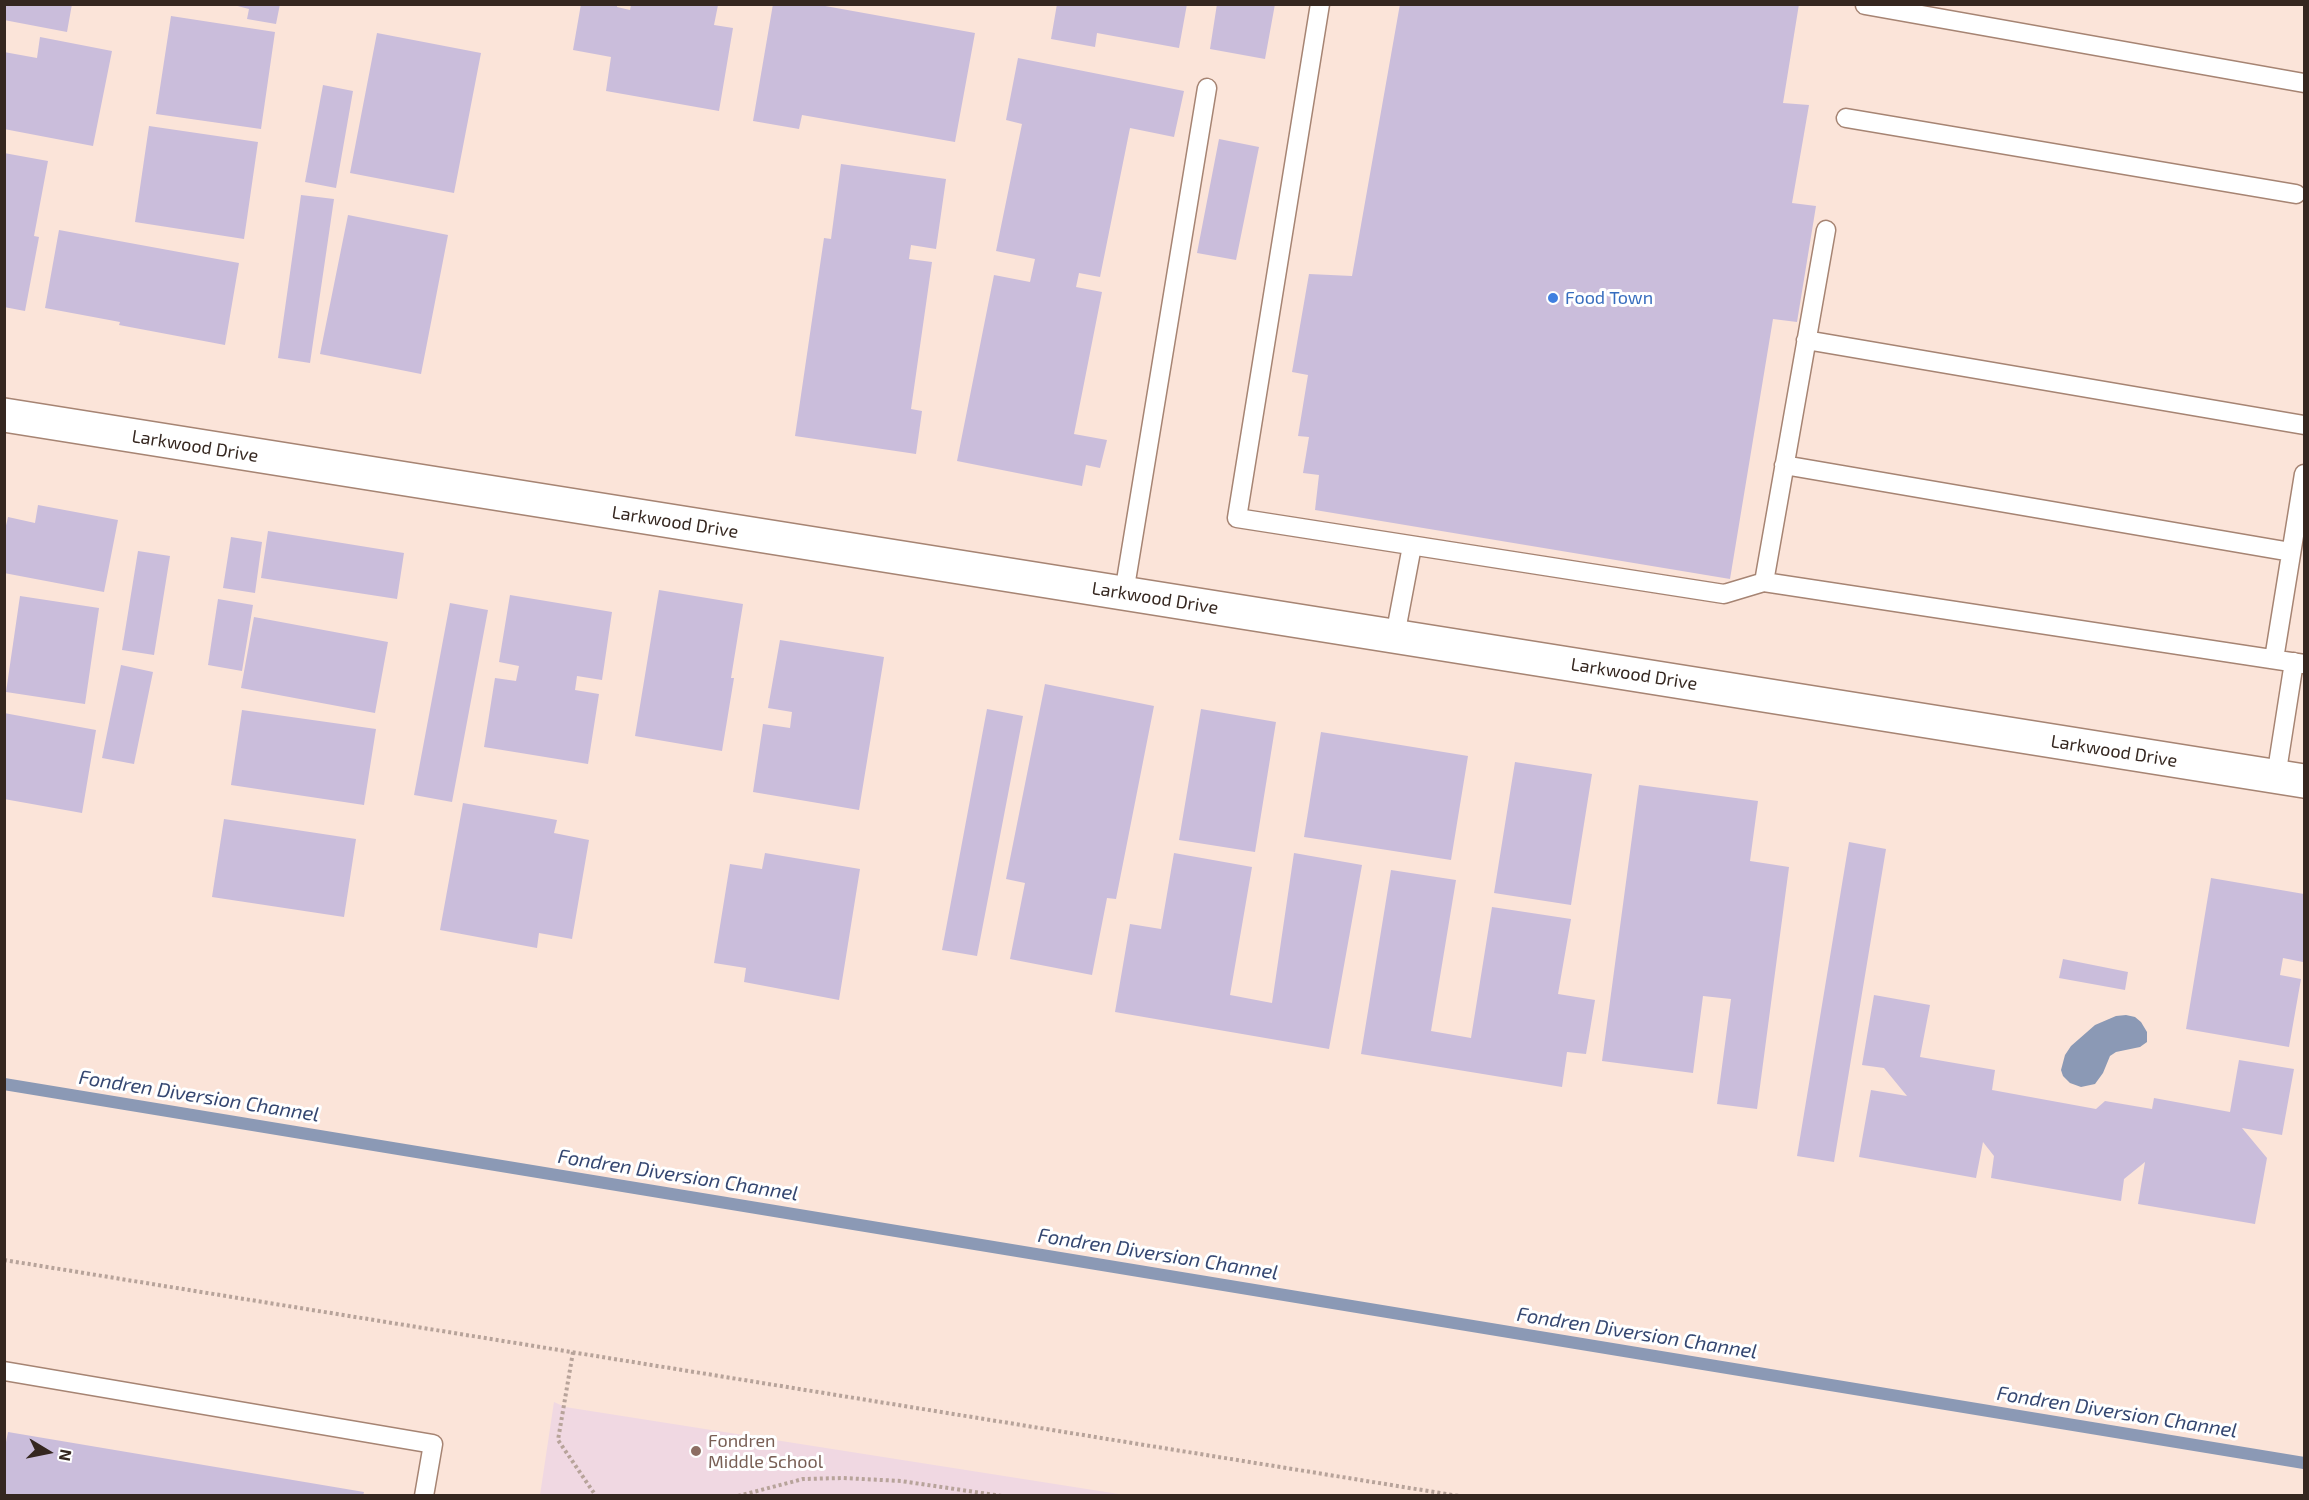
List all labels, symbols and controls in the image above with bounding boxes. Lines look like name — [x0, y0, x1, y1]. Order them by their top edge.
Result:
place label: Food Town — [1565, 287, 1653, 309]
marker: Food Town — [1546, 291, 1560, 305]
street label: Larkwood Drive — [130, 425, 260, 467]
street label: Larkwood Drive — [610, 501, 740, 543]
street label: Larkwood Drive — [1090, 577, 1220, 619]
street label: Larkwood Drive — [1569, 653, 1699, 695]
street label: Larkwood Drive — [2049, 730, 2179, 772]
water label: Fondren Diversion Channel — [77, 1065, 321, 1127]
water label: Fondren Diversion Channel — [556, 1144, 800, 1206]
water label: Fondren Diversion Channel — [1036, 1223, 1280, 1285]
water label: Fondren Diversion Channel — [1515, 1302, 1759, 1364]
water label: Fondren Diversion Channel — [1995, 1381, 2239, 1443]
north arrow — [18, 1422, 78, 1482]
place label: Fondren Middle School — [708, 1430, 823, 1472]
marker: Fondren Middle School — [689, 1444, 703, 1458]
text: N — [56, 1448, 77, 1463]

